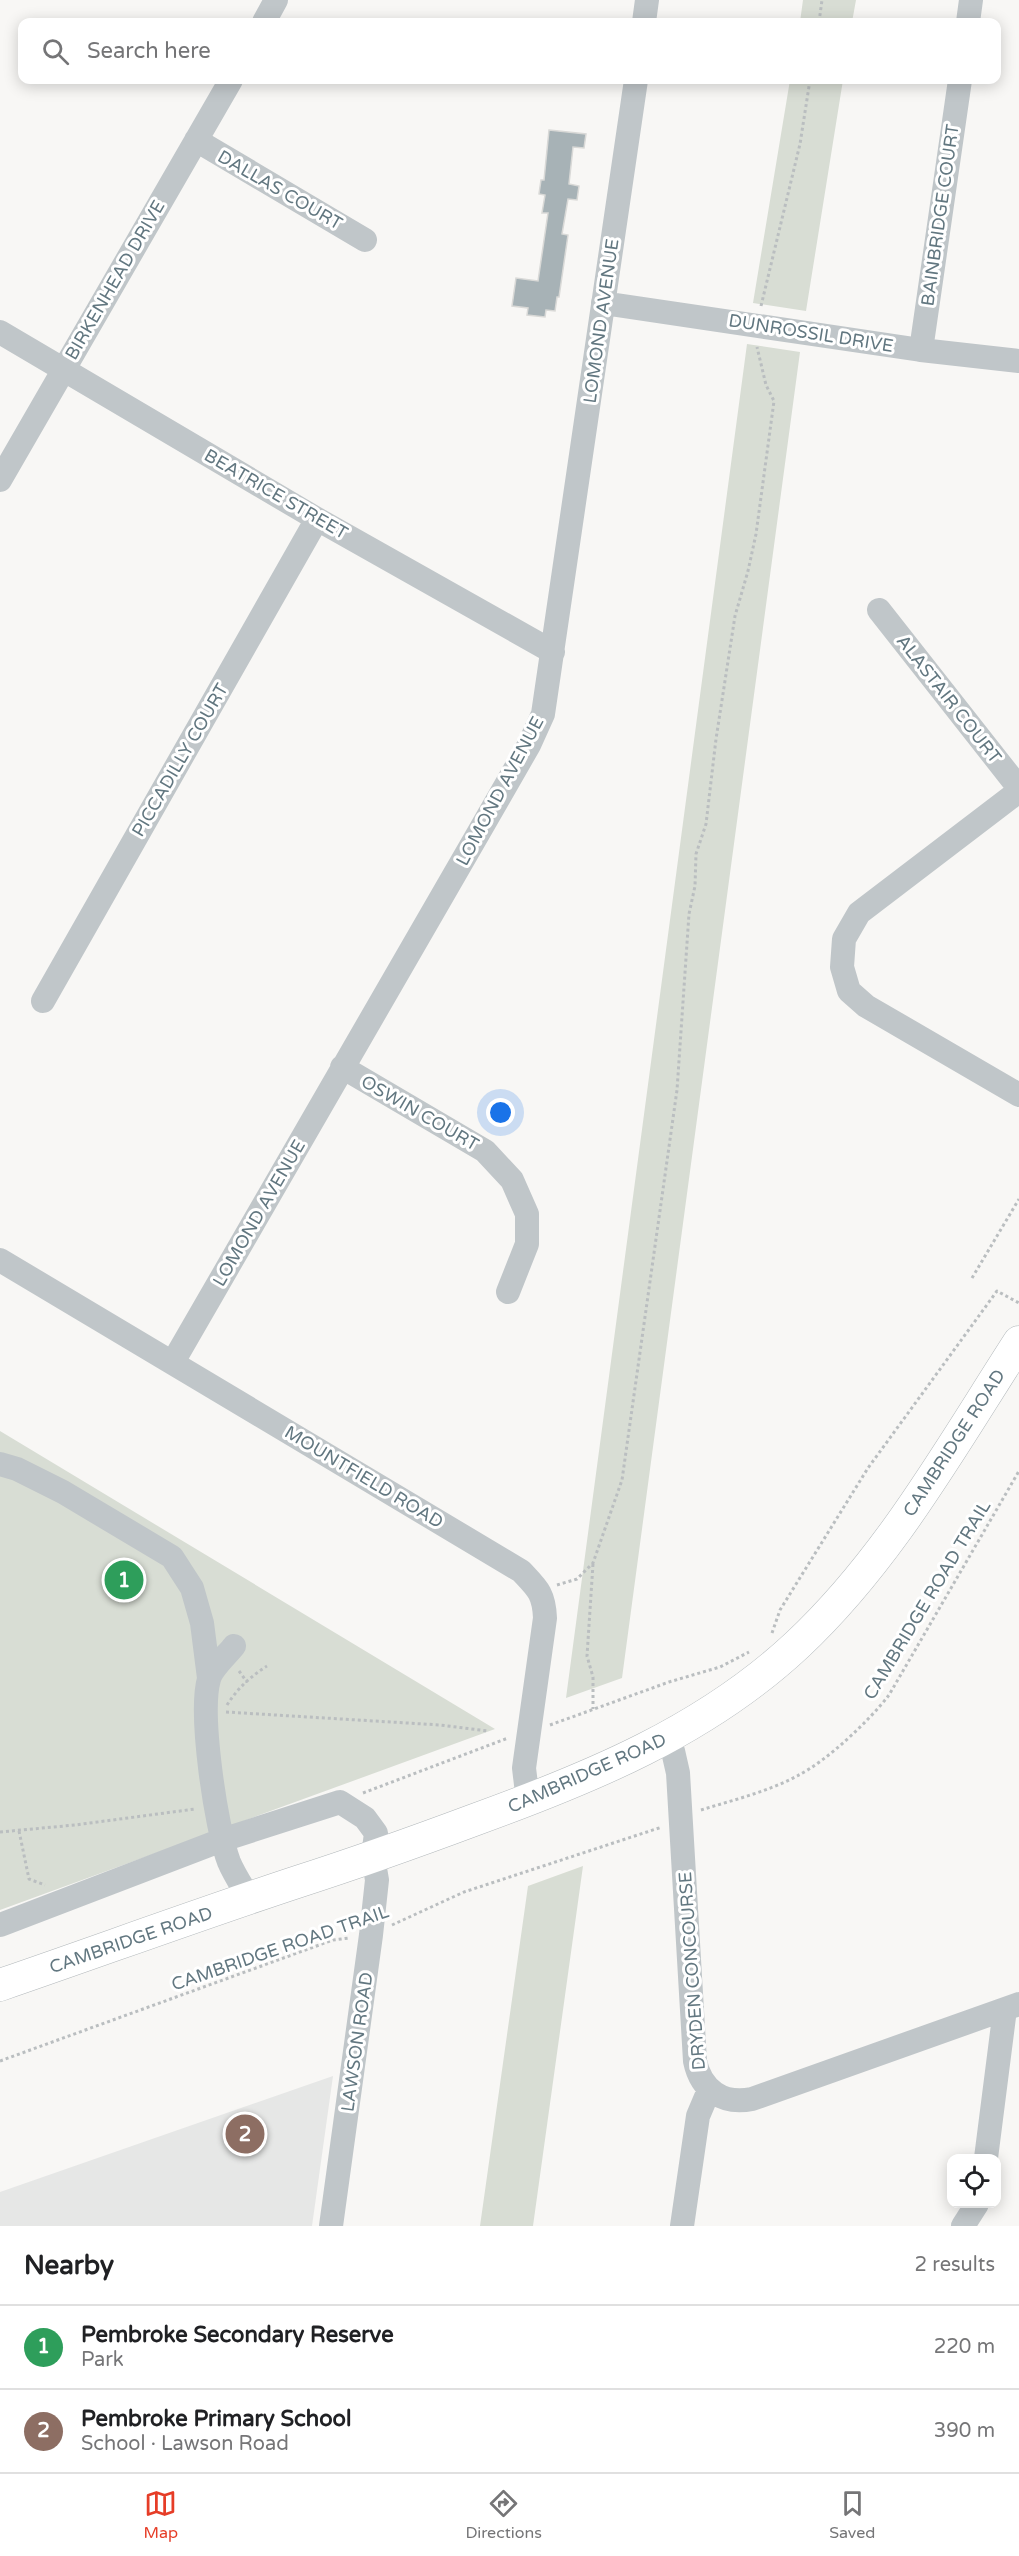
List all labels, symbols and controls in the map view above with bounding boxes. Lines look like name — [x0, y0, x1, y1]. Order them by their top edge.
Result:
search box — [18, 18, 1001, 84]
icon: search — [39, 35, 72, 68]
text: Search here — [87, 38, 211, 64]
street label: BAINBRIDGE COURT — [916, 123, 964, 307]
street label: DALLAS COURT — [214, 145, 346, 235]
street label: BIRKENHEAD DRIVE — [60, 196, 170, 364]
street label: LOMOND AVENUE — [579, 237, 623, 405]
street label: DUNROSSIL DRIVE — [727, 309, 895, 357]
street label: BEATRICE STREET — [200, 444, 352, 544]
street label: ALASTAIR COURT — [892, 630, 1006, 768]
street label: PICCADILLY COURT — [127, 679, 233, 841]
street label: LOMOND AVENUE — [451, 713, 549, 869]
street label: OSWIN COURT — [357, 1070, 483, 1156]
your location — [486, 1098, 515, 1127]
street label: LOMOND AVENUE — [208, 1136, 310, 1290]
street label: CAMBRIDGE ROAD — [898, 1365, 1010, 1521]
street label: MOUNTFIELD ROAD — [281, 1421, 447, 1533]
street label: CAMBRIDGE ROAD TRAIL — [859, 1496, 996, 1704]
pin: 1 — [104, 1558, 144, 1602]
street label: CAMBRIDGE ROAD — [504, 1728, 670, 1818]
street label: DRYDEN CONCOURSE — [674, 1871, 710, 2071]
street label: CAMBRIDGE ROAD TRAIL — [168, 1900, 392, 1996]
street label: CAMBRIDGE ROAD — [46, 1902, 216, 1978]
street label: LAWSON ROAD — [336, 1971, 378, 2113]
pin: 2 — [226, 2112, 264, 2156]
map controls — [947, 2154, 1001, 2208]
button: locate — [947, 2154, 1001, 2208]
text: Nearby — [24, 2250, 114, 2281]
text: 2 results — [915, 2253, 995, 2277]
text: Pembroke Secondary Reserve — [81, 2322, 394, 2348]
text: 1 — [37, 2335, 50, 2359]
text: 220 m — [934, 2335, 995, 2359]
text: Park — [81, 2348, 124, 2372]
text: Pembroke Primary School — [81, 2406, 351, 2432]
text: 2 — [37, 2419, 50, 2443]
text: 390 m — [934, 2419, 995, 2443]
text: School · Lawson Road — [81, 2432, 289, 2456]
tab: Map — [144, 2487, 178, 2543]
tab: Directions — [465, 2487, 542, 2543]
tab: Saved — [829, 2487, 875, 2543]

